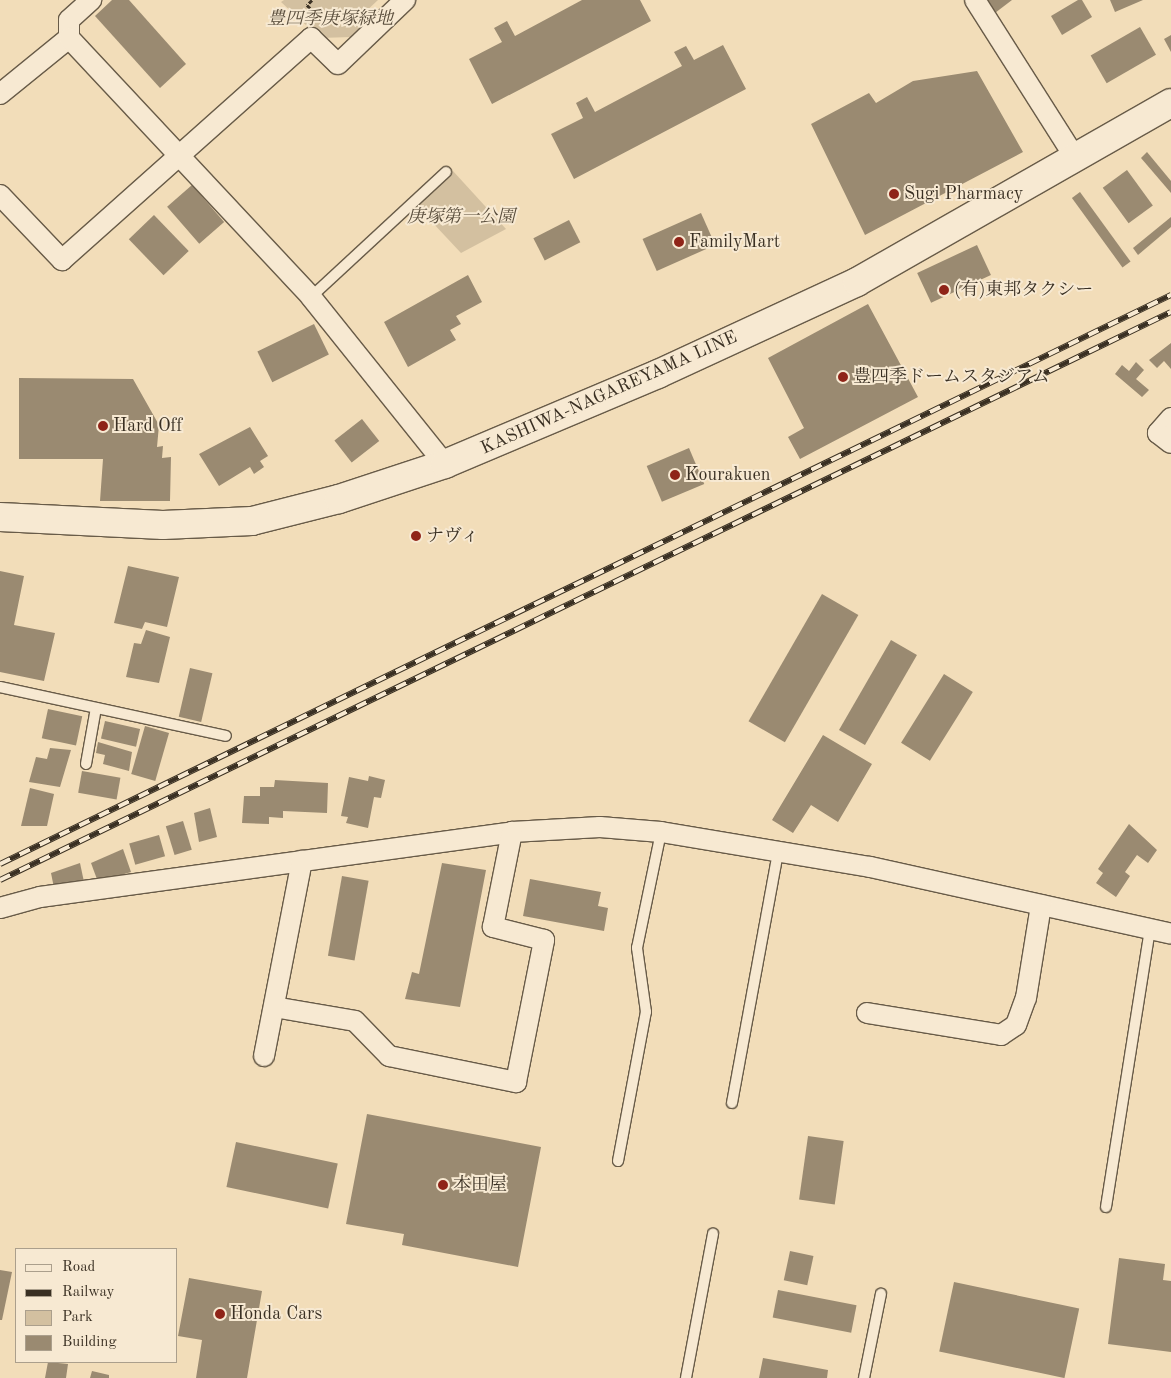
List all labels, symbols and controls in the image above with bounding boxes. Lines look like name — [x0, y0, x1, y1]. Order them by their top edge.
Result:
park label: 豊四季庚塚緑地 — [267, 8, 393, 30]
place label: Sugi Pharmacy — [904, 183, 1023, 205]
marker: Sugi Pharmacy — [888, 188, 900, 200]
park label: 庚塚第一公園 — [407, 206, 515, 228]
place label: FamilyMart — [689, 231, 780, 253]
marker: FamilyMart — [673, 236, 685, 248]
place label: (有)東邦タクシー — [954, 279, 1093, 301]
marker: (有)東邦タクシー — [938, 284, 950, 296]
street label: KASHIWA-NAGAREYAMA LINE — [477, 326, 741, 460]
place label: 豊四季ドームスタジアム — [853, 366, 1051, 388]
marker: 豊四季ドームスタジアム — [837, 371, 849, 383]
place label: Hard Off — [113, 415, 182, 437]
marker: Hard Off — [97, 420, 109, 432]
place label: Kourakuen — [685, 464, 770, 486]
marker: Kourakuen — [669, 469, 681, 481]
place label: ナヴィ — [426, 525, 480, 547]
marker: ナヴィ — [410, 530, 422, 542]
place label: 本田屋 — [453, 1174, 507, 1196]
marker: 本田屋 — [437, 1179, 449, 1191]
legend — [15, 1248, 178, 1363]
text: Road — [62, 1260, 95, 1275]
text: Railway — [62, 1285, 115, 1300]
place label: Honda Cars — [230, 1303, 322, 1325]
marker: Honda Cars — [214, 1308, 226, 1320]
text: Park — [62, 1310, 93, 1325]
text: Building — [62, 1335, 117, 1350]

